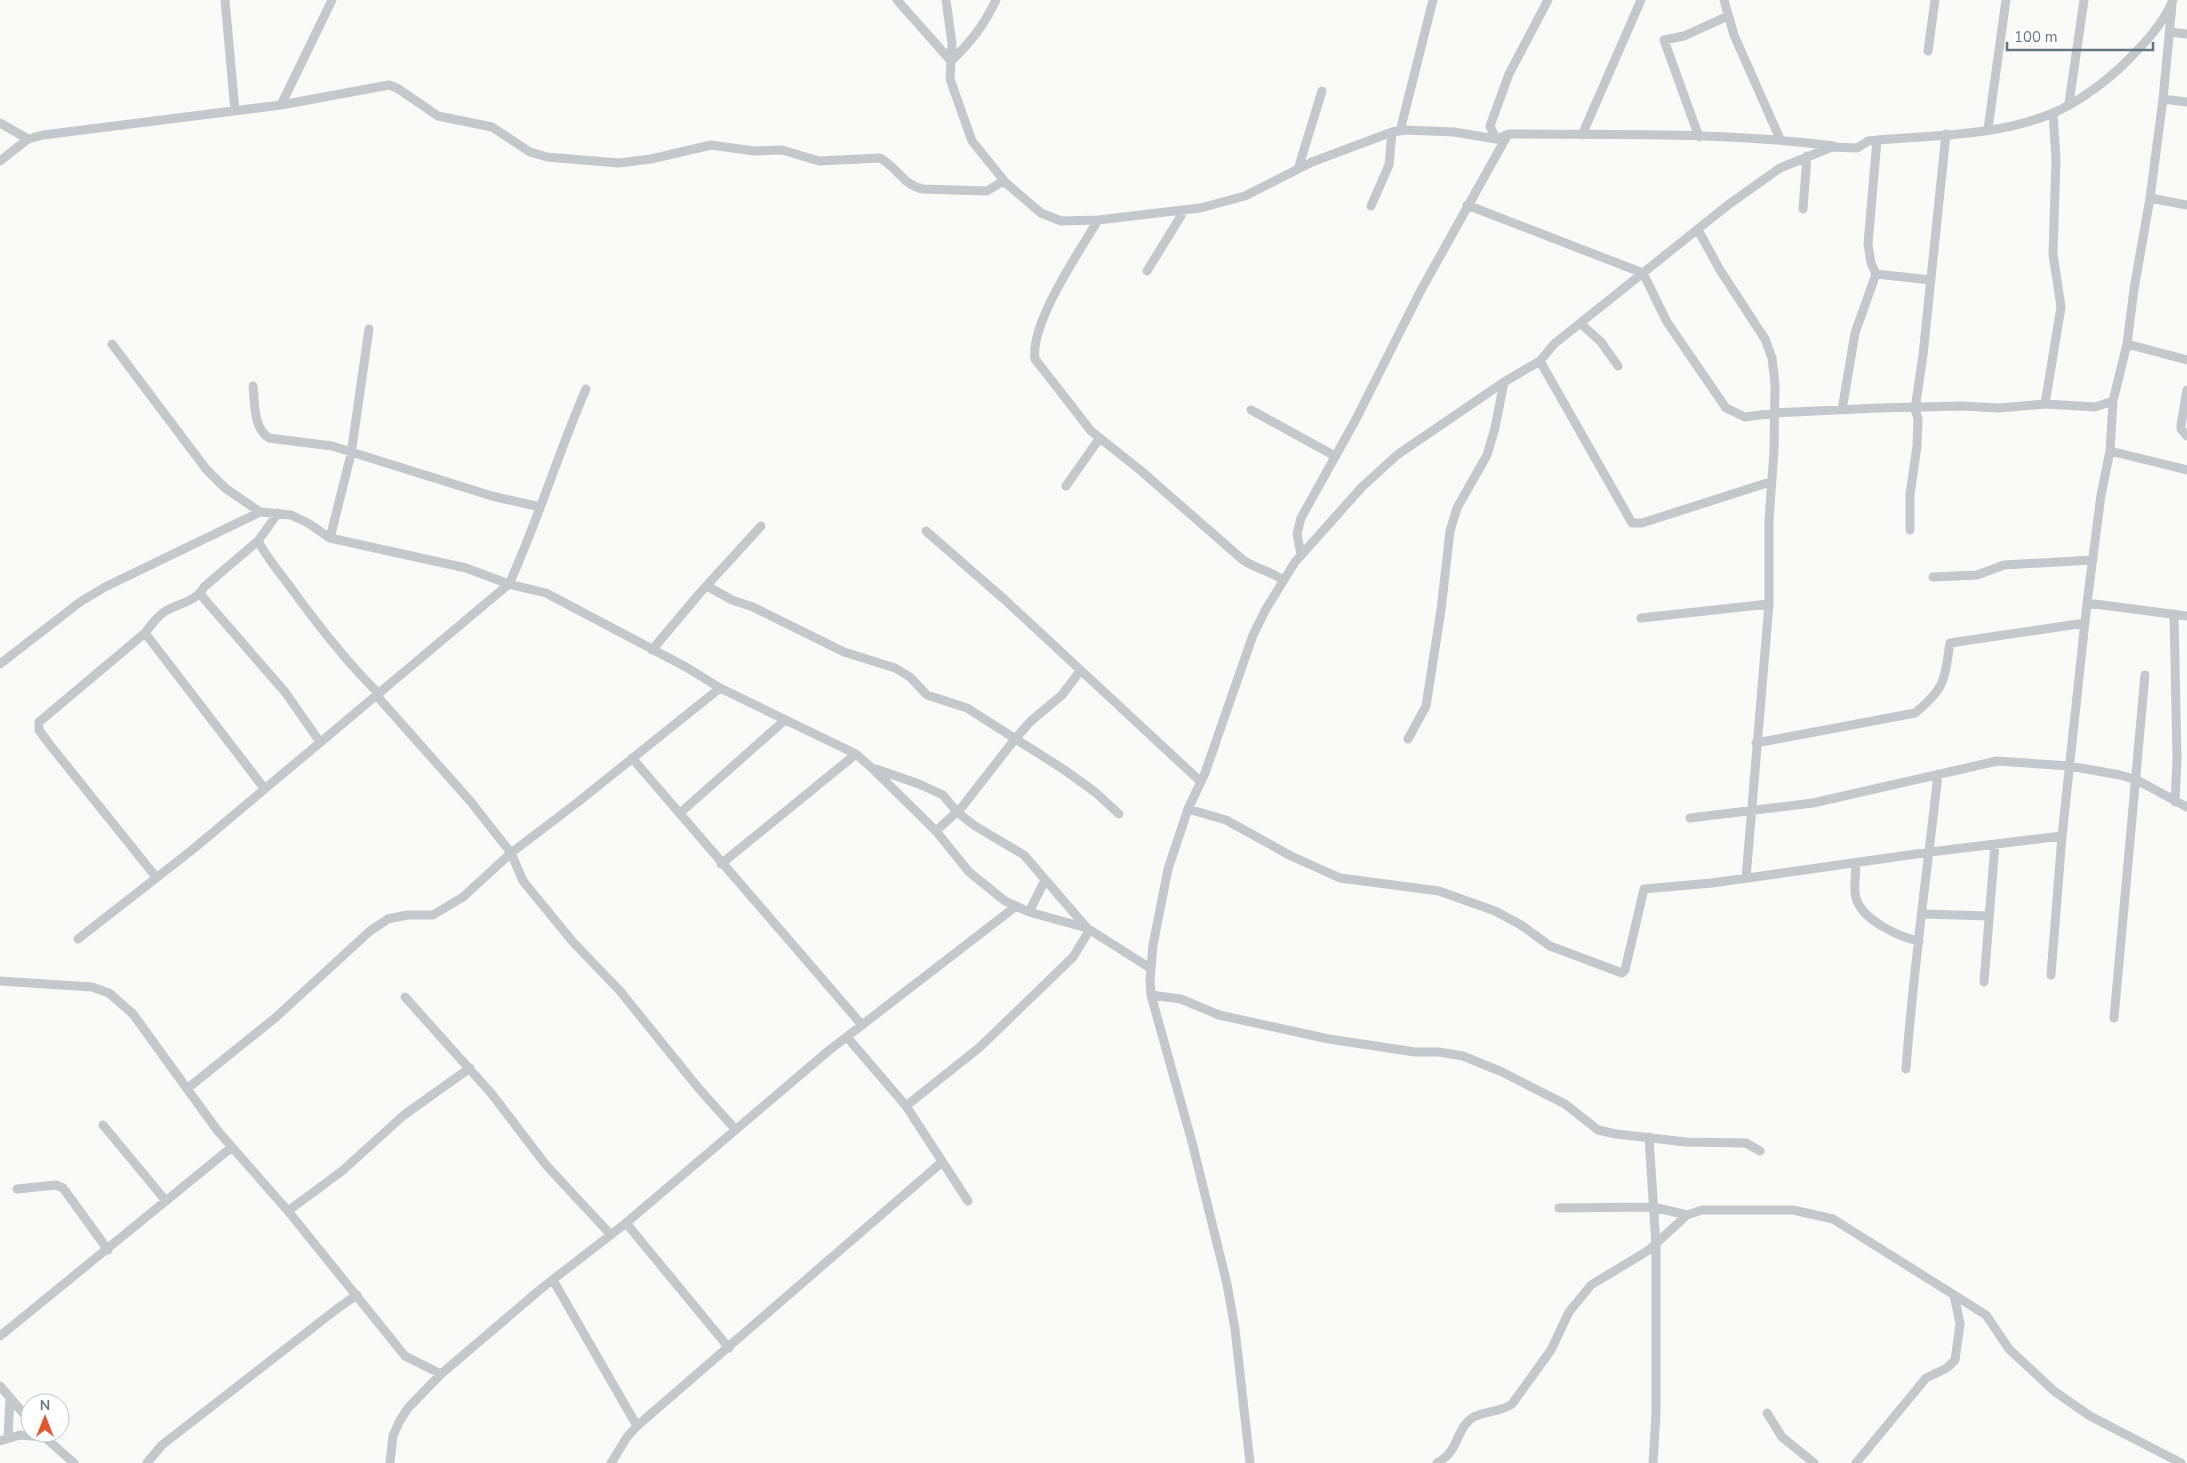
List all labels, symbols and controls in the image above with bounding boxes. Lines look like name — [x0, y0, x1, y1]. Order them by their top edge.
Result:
scale bar — [2007, 20, 2153, 52]
text: 100 m — [2014, 27, 2058, 47]
north arrow — [20, 1393, 70, 1443]
text: N — [40, 1396, 50, 1415]

